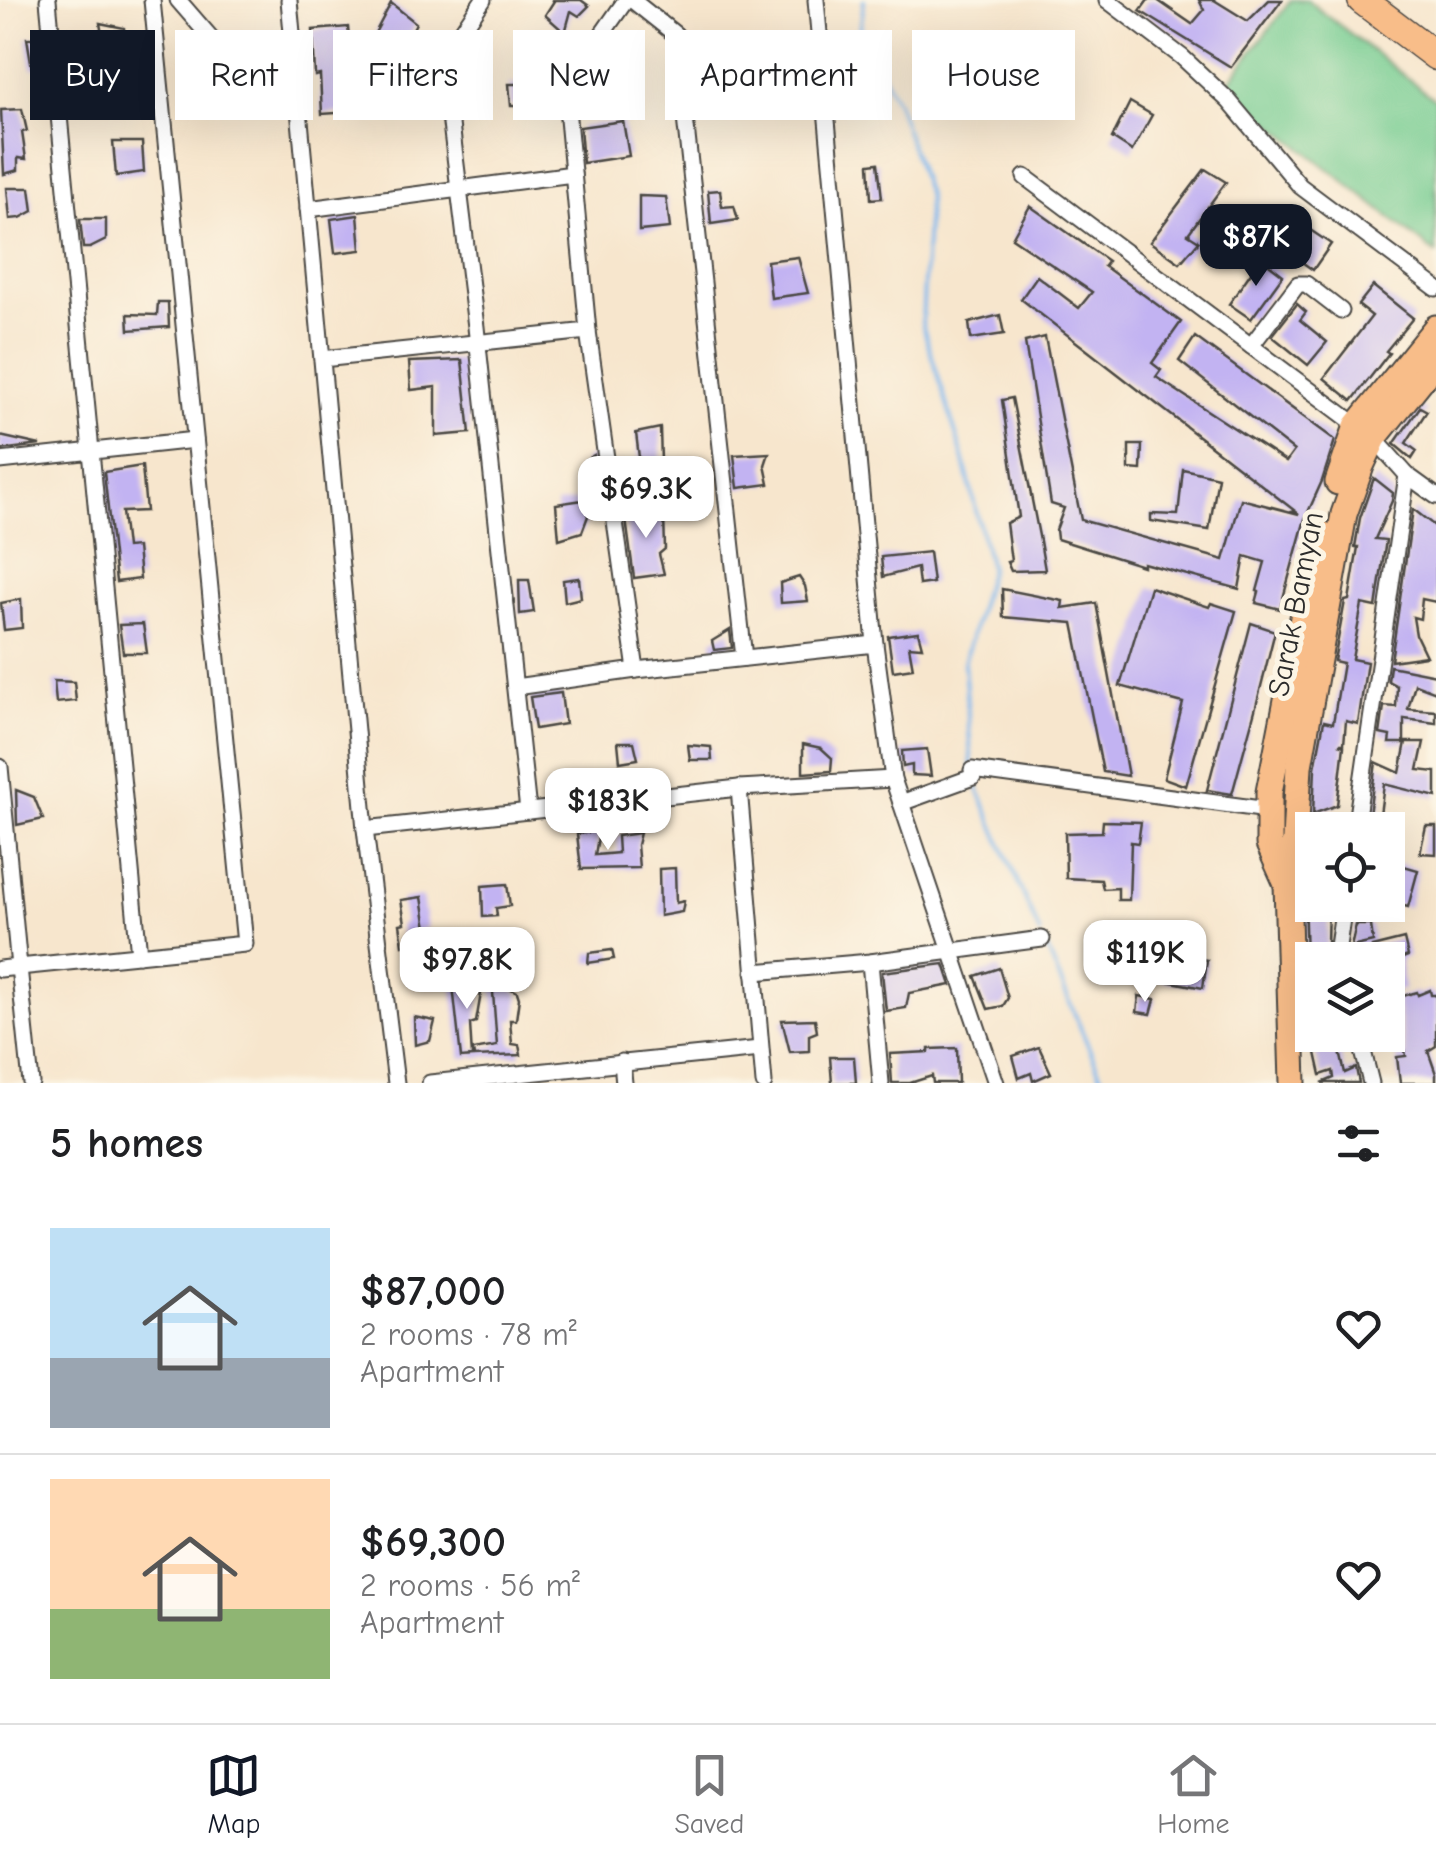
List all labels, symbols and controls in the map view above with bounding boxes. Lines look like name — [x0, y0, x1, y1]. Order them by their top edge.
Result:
chip: Buy — [30, 30, 155, 120]
chip: Rent — [175, 30, 313, 120]
chip: Filters — [333, 30, 493, 120]
chip: New — [513, 30, 645, 120]
chip: Apartment — [665, 30, 892, 120]
chip: House — [912, 30, 1075, 120]
pin: $87K — [1197, 204, 1315, 289]
text: $87K — [1222, 218, 1290, 255]
pin: $69.3K — [565, 456, 727, 541]
text: $69.3K — [600, 470, 692, 507]
street label: Sarak Bamyan — [1261, 509, 1331, 699]
pin: $183K — [538, 768, 678, 853]
text: $183K — [567, 782, 649, 819]
map controls — [1295, 812, 1405, 1052]
button: locate — [1295, 812, 1405, 922]
pin: $119K — [1075, 920, 1215, 1005]
pin: $97.8K — [386, 927, 548, 1012]
text: $119K — [1105, 934, 1185, 971]
text: $97.8K — [422, 941, 512, 978]
button: layers — [1295, 942, 1405, 1052]
icon: filters — [1331, 1116, 1386, 1171]
text: 5 homes — [50, 1119, 203, 1168]
text: $87,000 — [360, 1267, 506, 1316]
icon: home — [130, 1268, 250, 1388]
icon: heart — [1331, 1301, 1386, 1356]
text: 2 rooms · 78 m² — [360, 1316, 577, 1353]
text: Apartment — [360, 1353, 503, 1390]
text: $69,300 — [360, 1518, 506, 1567]
icon: home — [130, 1519, 250, 1639]
icon: heart — [1331, 1552, 1386, 1607]
text: 2 rooms · 56 m² — [360, 1567, 580, 1604]
text: Apartment — [360, 1604, 503, 1641]
tab: Map — [206, 1748, 261, 1840]
tab: Saved — [674, 1748, 744, 1840]
tab: Home — [1157, 1748, 1230, 1840]

